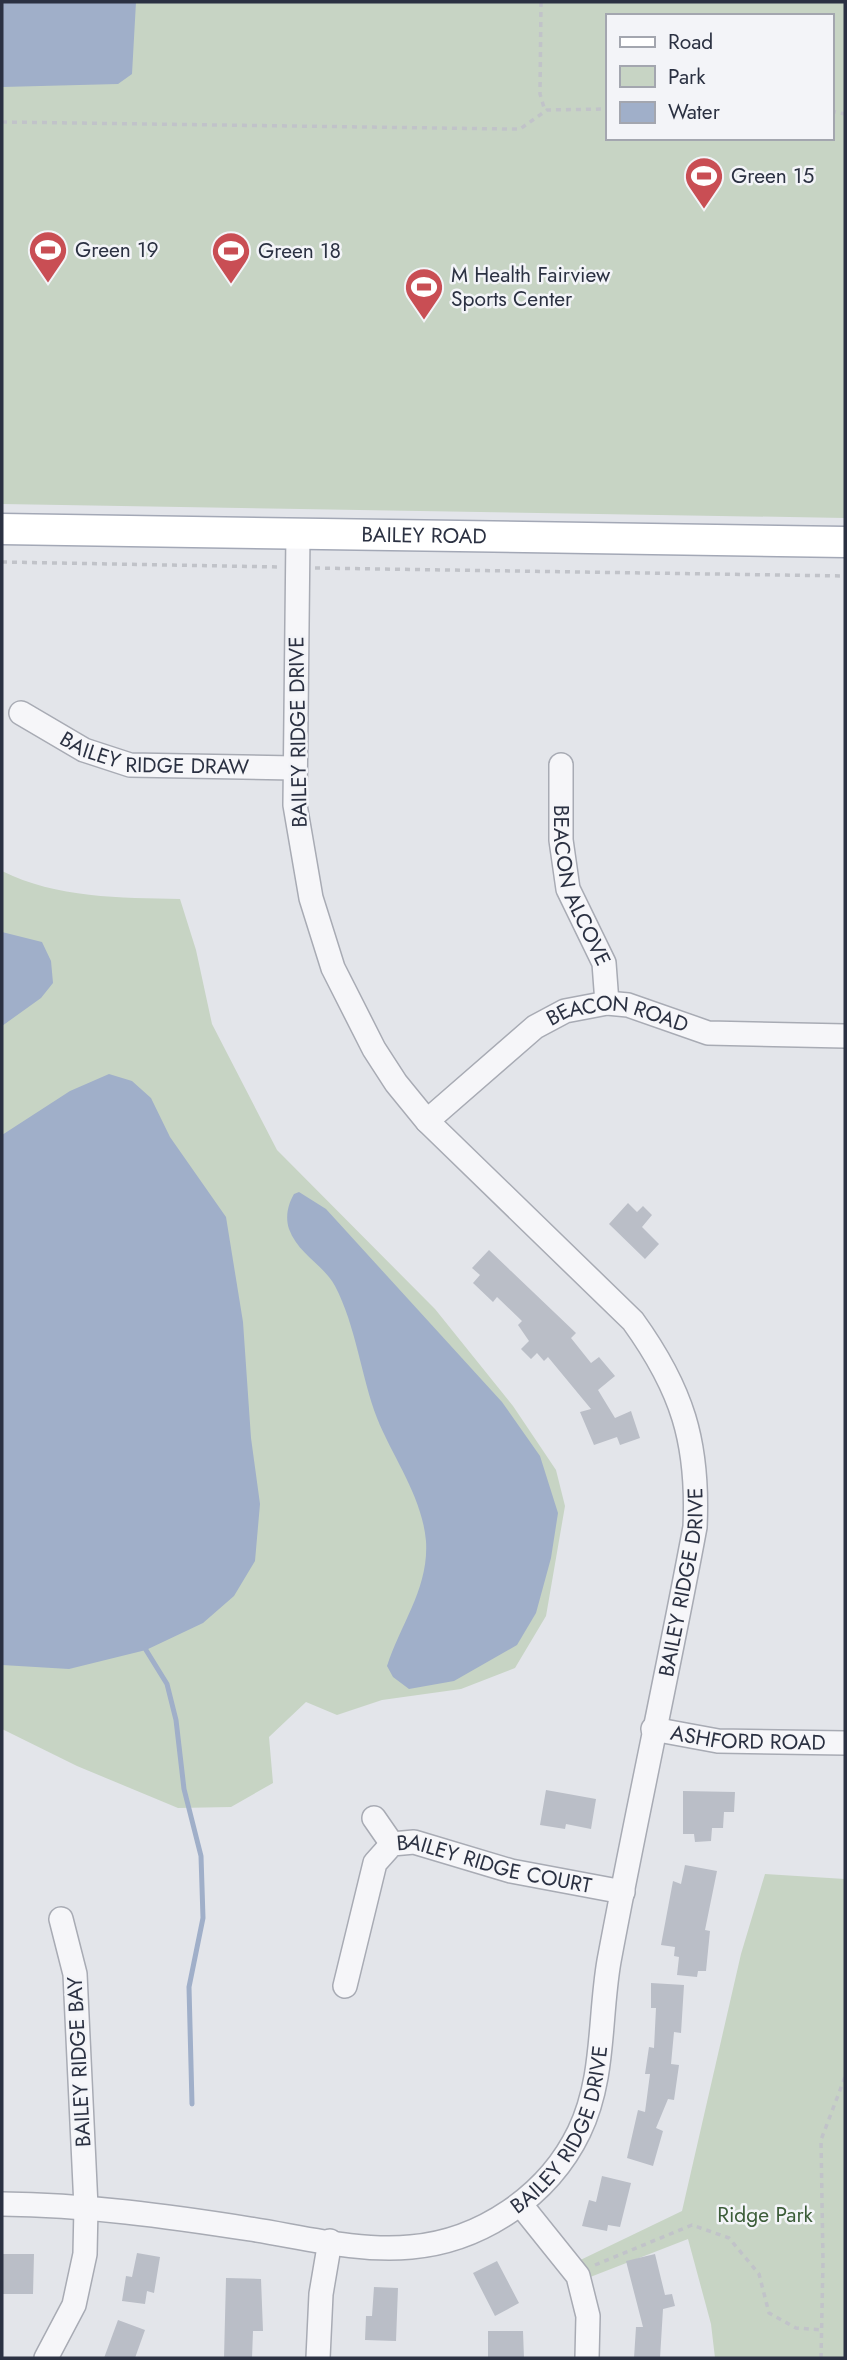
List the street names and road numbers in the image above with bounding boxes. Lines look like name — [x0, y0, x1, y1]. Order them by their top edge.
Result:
street label: BAILEY ROAD — [361, 520, 487, 551]
street label: BAILEY RIDGE DRIVE — [281, 636, 315, 828]
street label: BAILEY RIDGE DRAW — [54, 724, 250, 782]
street label: BEACON ALCOVE — [546, 805, 618, 971]
street label: BEACON ROAD — [541, 987, 692, 1040]
street label: BAILEY RIDGE DRIVE — [651, 1487, 711, 1679]
street label: ASHFORD ROAD — [668, 1718, 826, 1758]
street label: BAILEY RIDGE COURT — [395, 1826, 594, 1901]
street label: BAILEY RIDGE BAY — [60, 1976, 98, 2148]
street label: BAILEY RIDGE DRIVE — [504, 2044, 615, 2221]

